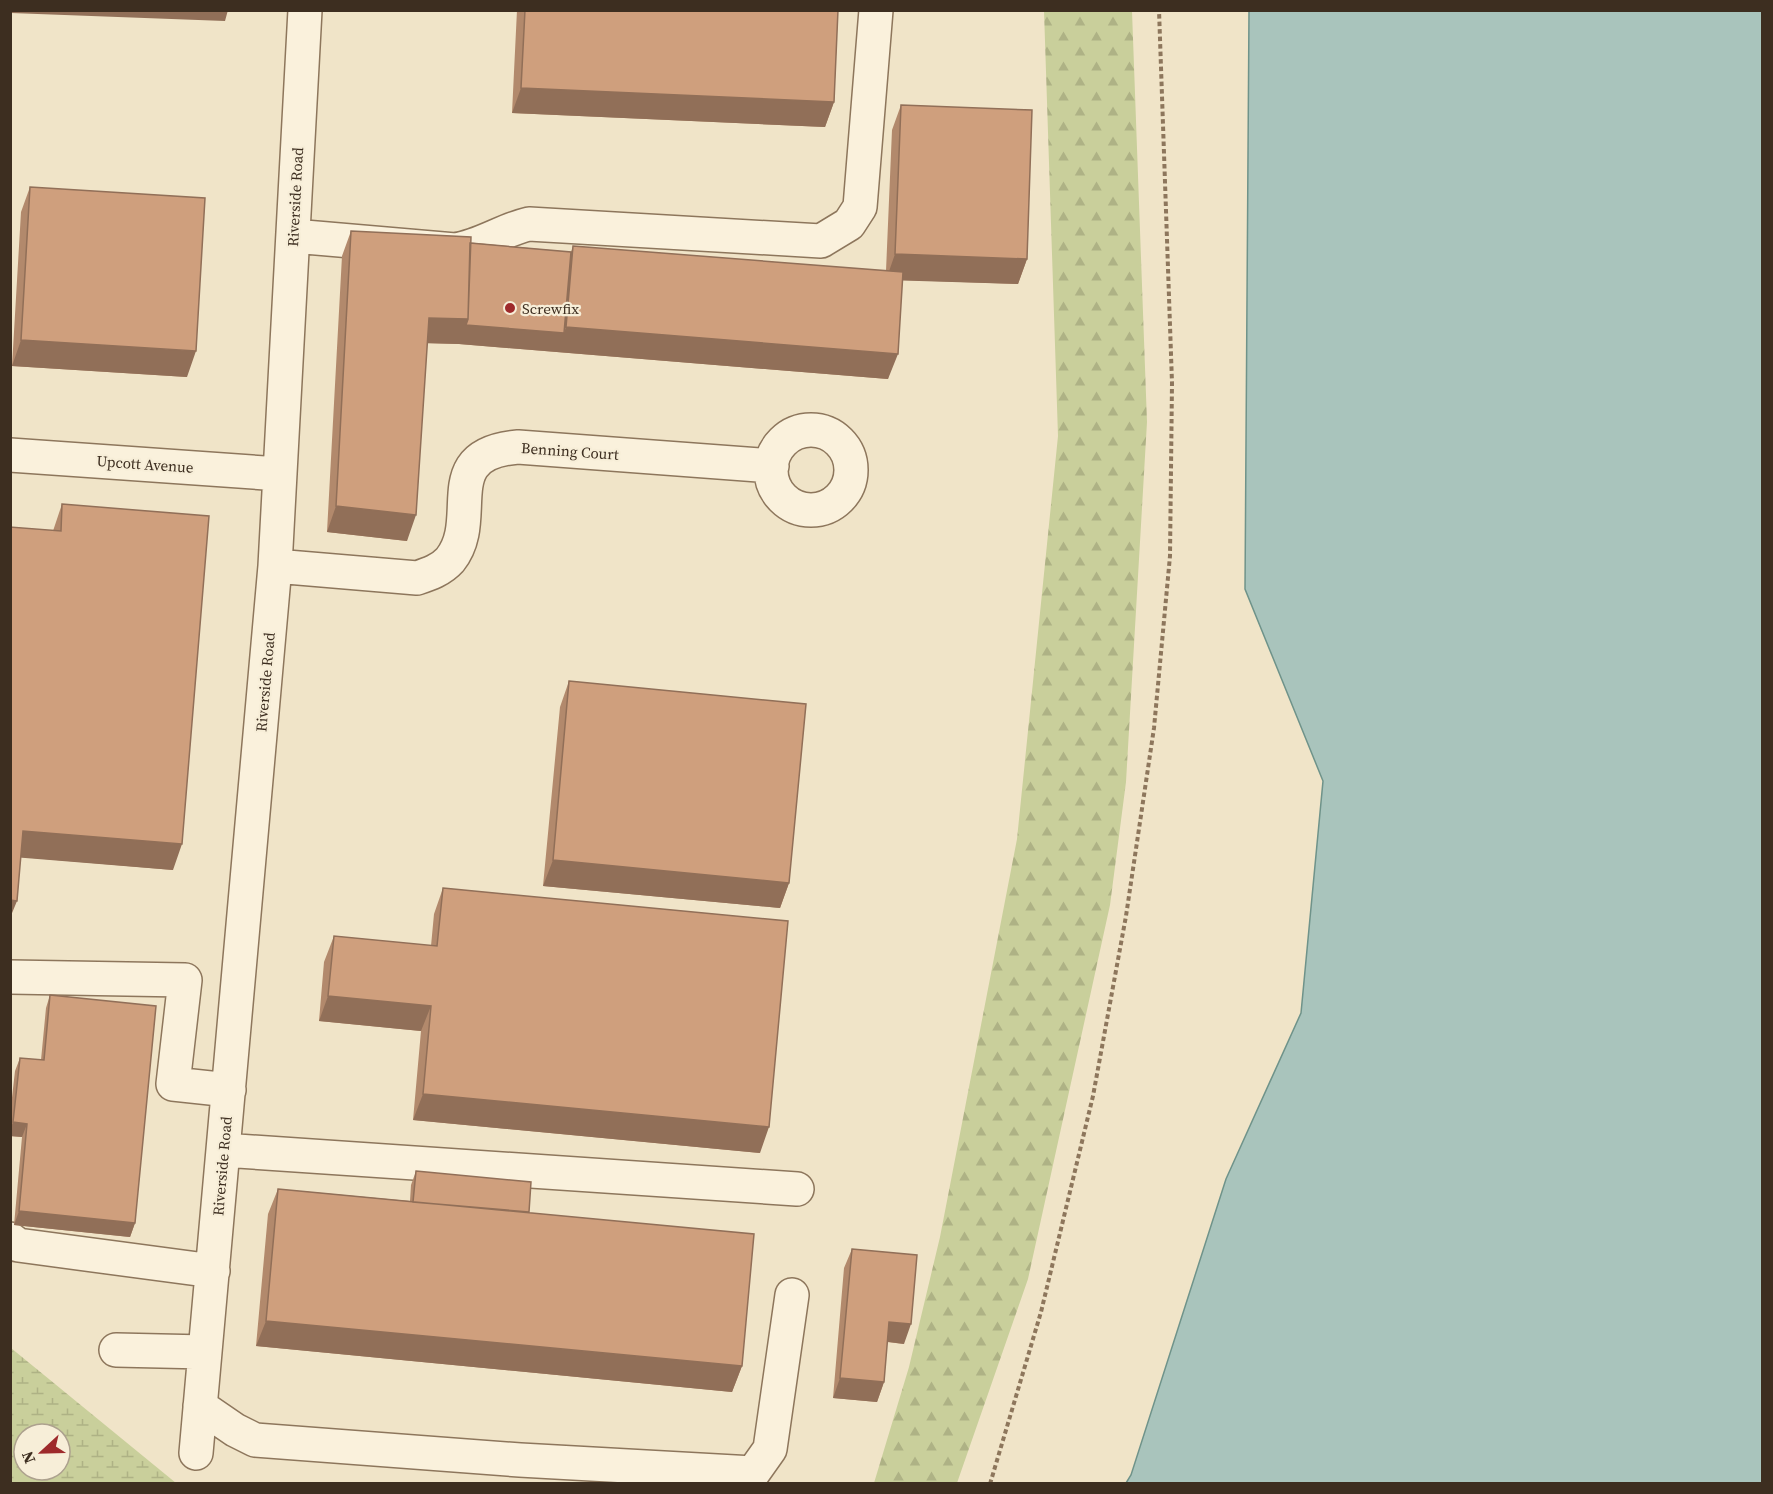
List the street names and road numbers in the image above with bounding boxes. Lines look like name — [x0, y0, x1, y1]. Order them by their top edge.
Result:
street label: Riverside Road — [282, 146, 308, 247]
street label: Benning Court — [520, 437, 620, 465]
street label: Upcott Avenue — [96, 450, 194, 478]
street label: Riverside Road — [250, 631, 280, 733]
street label: Riverside Road — [207, 1115, 237, 1217]

